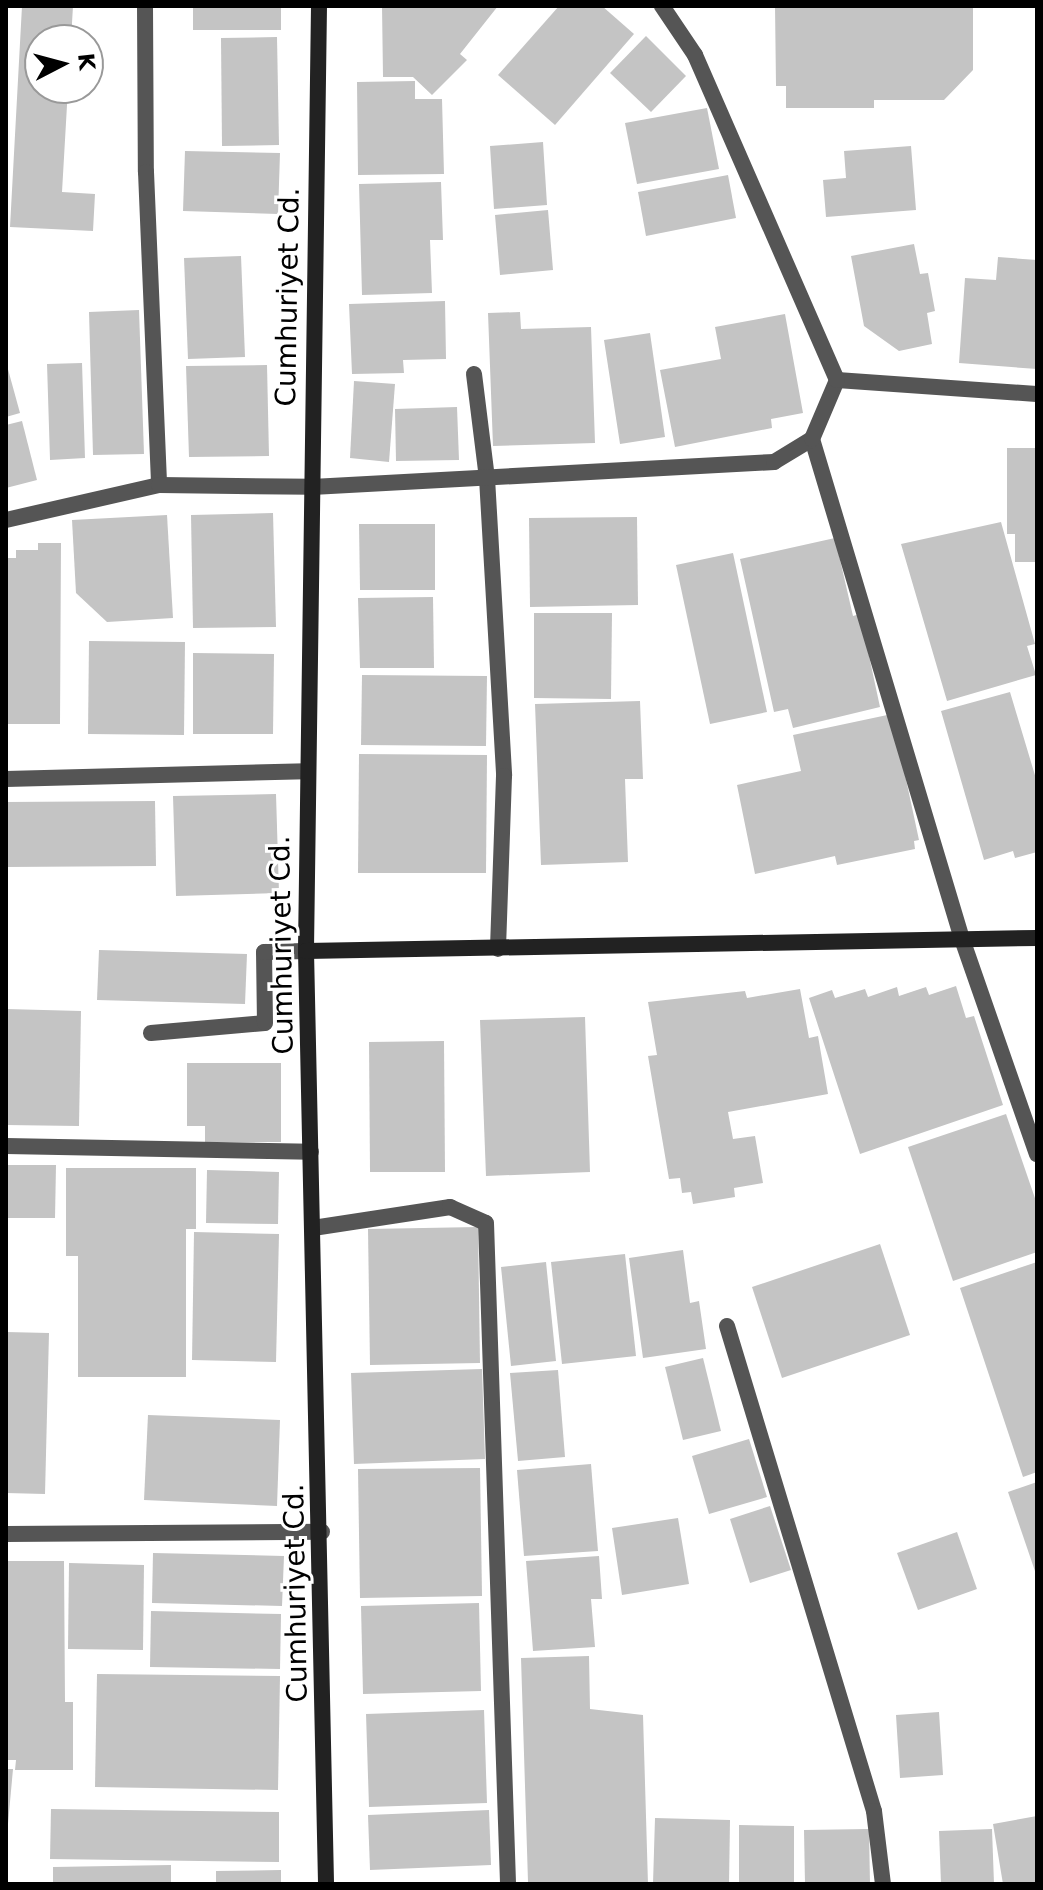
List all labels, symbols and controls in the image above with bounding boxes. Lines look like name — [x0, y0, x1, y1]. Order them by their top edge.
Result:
north arrow — [24, 24, 104, 104]
text: K — [73, 52, 100, 71]
street label: Cumhuriyet Cd. — [269, 187, 307, 407]
street label: Cumhuriyet Cd. — [263, 835, 301, 1055]
street label: Cumhuriyet Cd. — [277, 1483, 315, 1703]

